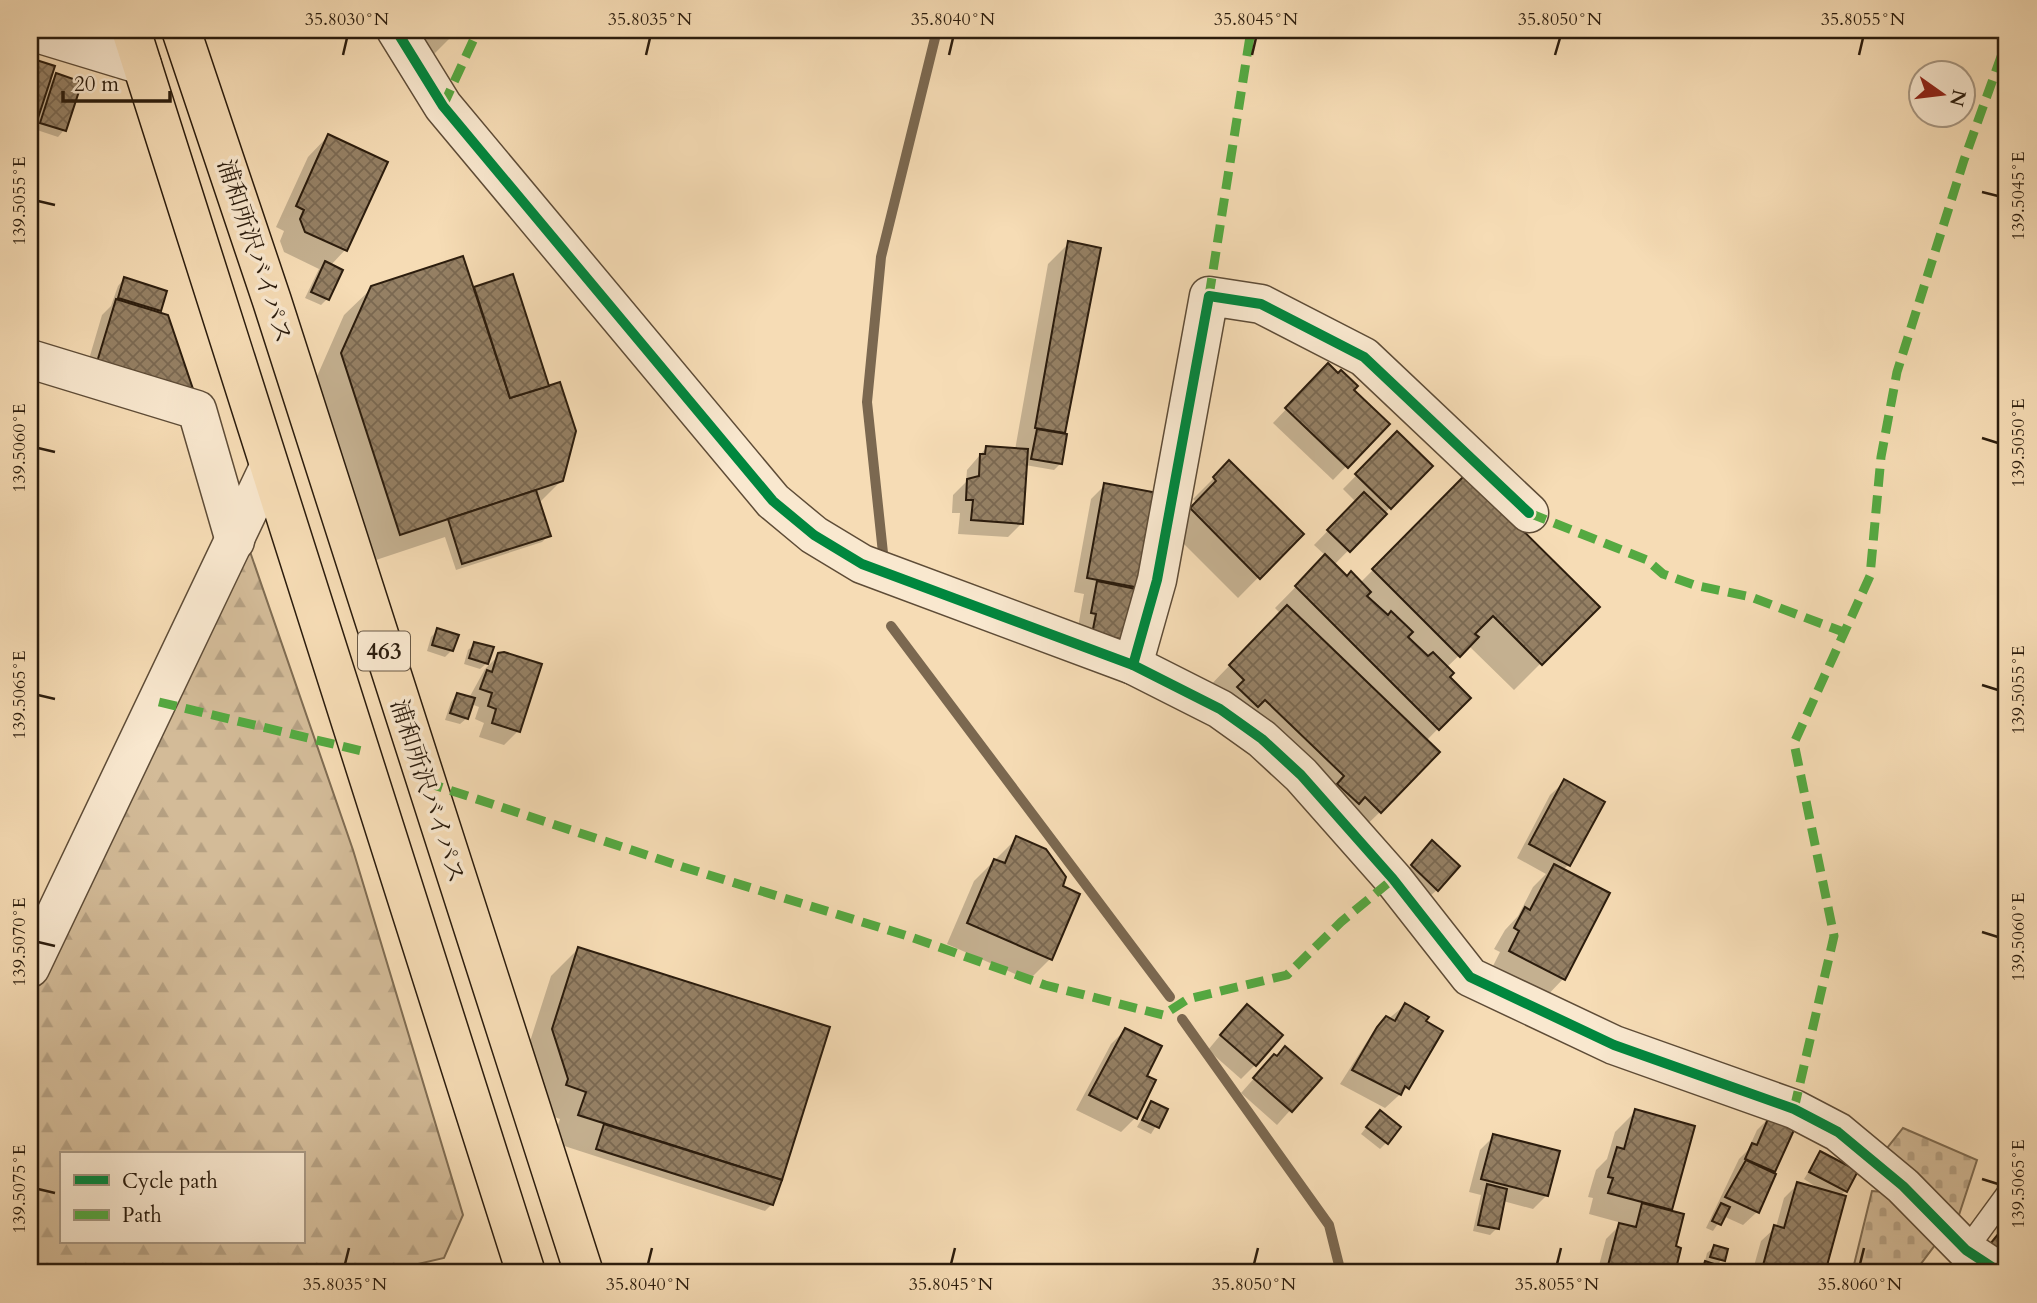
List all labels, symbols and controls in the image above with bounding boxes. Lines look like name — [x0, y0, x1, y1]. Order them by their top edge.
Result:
text: 35.8030°N — [305, 7, 390, 32]
text: 35.8035°N — [608, 7, 693, 32]
text: 35.8040°N — [911, 7, 996, 32]
text: 35.8045°N — [1214, 7, 1299, 32]
text: 35.8050°N — [1518, 7, 1603, 32]
text: 35.8055°N — [1821, 7, 1906, 32]
scale bar — [63, 60, 170, 104]
north arrow — [1908, 60, 1978, 130]
text: 20 m — [74, 70, 119, 99]
text: N — [1943, 87, 1972, 110]
text: 139.5045°E — [2006, 151, 2031, 241]
street label: 浦和所沢バイパス — [209, 155, 300, 347]
text: 139.5055°E — [7, 156, 32, 246]
text: 139.5050°E — [2006, 398, 2031, 488]
text: 139.5060°E — [7, 403, 32, 493]
road number: 463 — [358, 632, 410, 670]
text: 139.5055°E — [2006, 645, 2031, 735]
text: 139.5065°E — [7, 650, 32, 740]
street label: 浦和所沢バイパス — [382, 695, 473, 887]
text: 139.5060°E — [2006, 892, 2031, 982]
text: 139.5070°E — [7, 897, 32, 987]
text: 139.5065°E — [2006, 1139, 2031, 1229]
text: 139.5075°E — [7, 1144, 32, 1234]
legend — [60, 1152, 304, 1244]
text: Cycle path — [122, 1167, 218, 1196]
text: Path — [122, 1201, 162, 1230]
text: 35.8035°N — [303, 1272, 388, 1297]
text: 35.8040°N — [606, 1272, 691, 1297]
text: 35.8045°N — [909, 1272, 994, 1297]
text: 35.8050°N — [1212, 1272, 1297, 1297]
text: 35.8055°N — [1515, 1272, 1600, 1297]
text: 35.8060°N — [1818, 1272, 1903, 1297]

